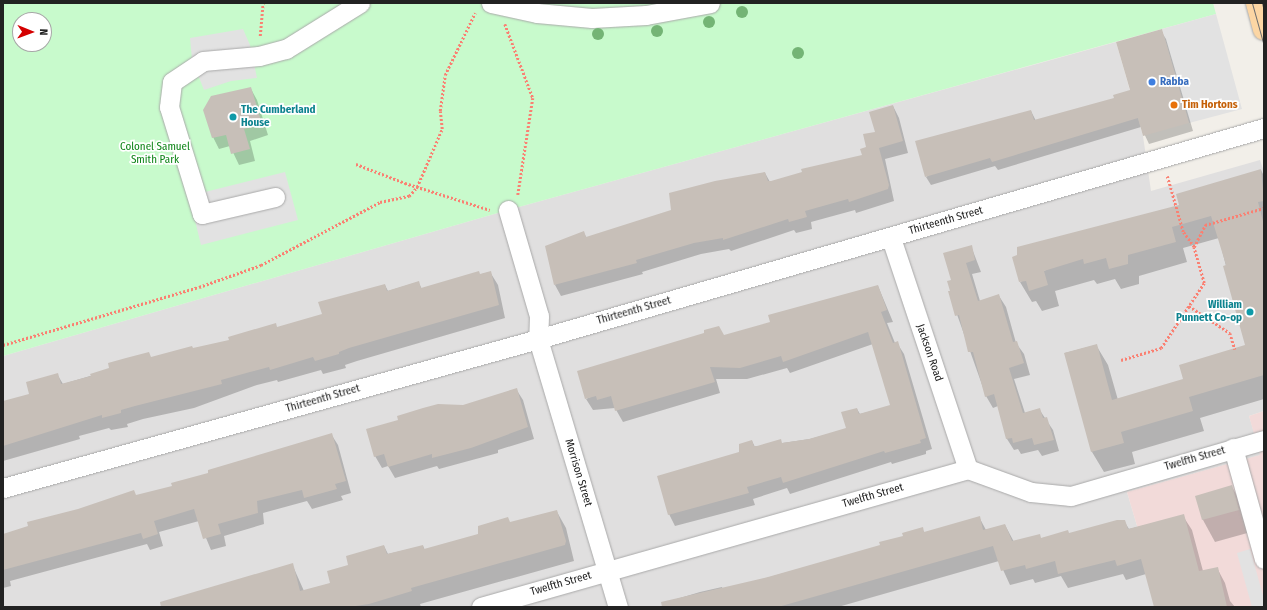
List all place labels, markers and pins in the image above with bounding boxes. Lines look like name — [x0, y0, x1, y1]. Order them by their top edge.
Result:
place label: Rabba — [1160, 75, 1189, 89]
marker: Rabba — [1147, 77, 1157, 87]
place label: Tim Hortons — [1182, 98, 1238, 112]
marker: Tim Hortons — [1169, 100, 1179, 110]
place label: The Cumberland House — [241, 104, 315, 130]
marker: The Cumberland House — [228, 112, 238, 122]
place label: William Punnett Co-op — [1176, 299, 1242, 325]
marker: William Punnett Co-op — [1245, 307, 1255, 317]

